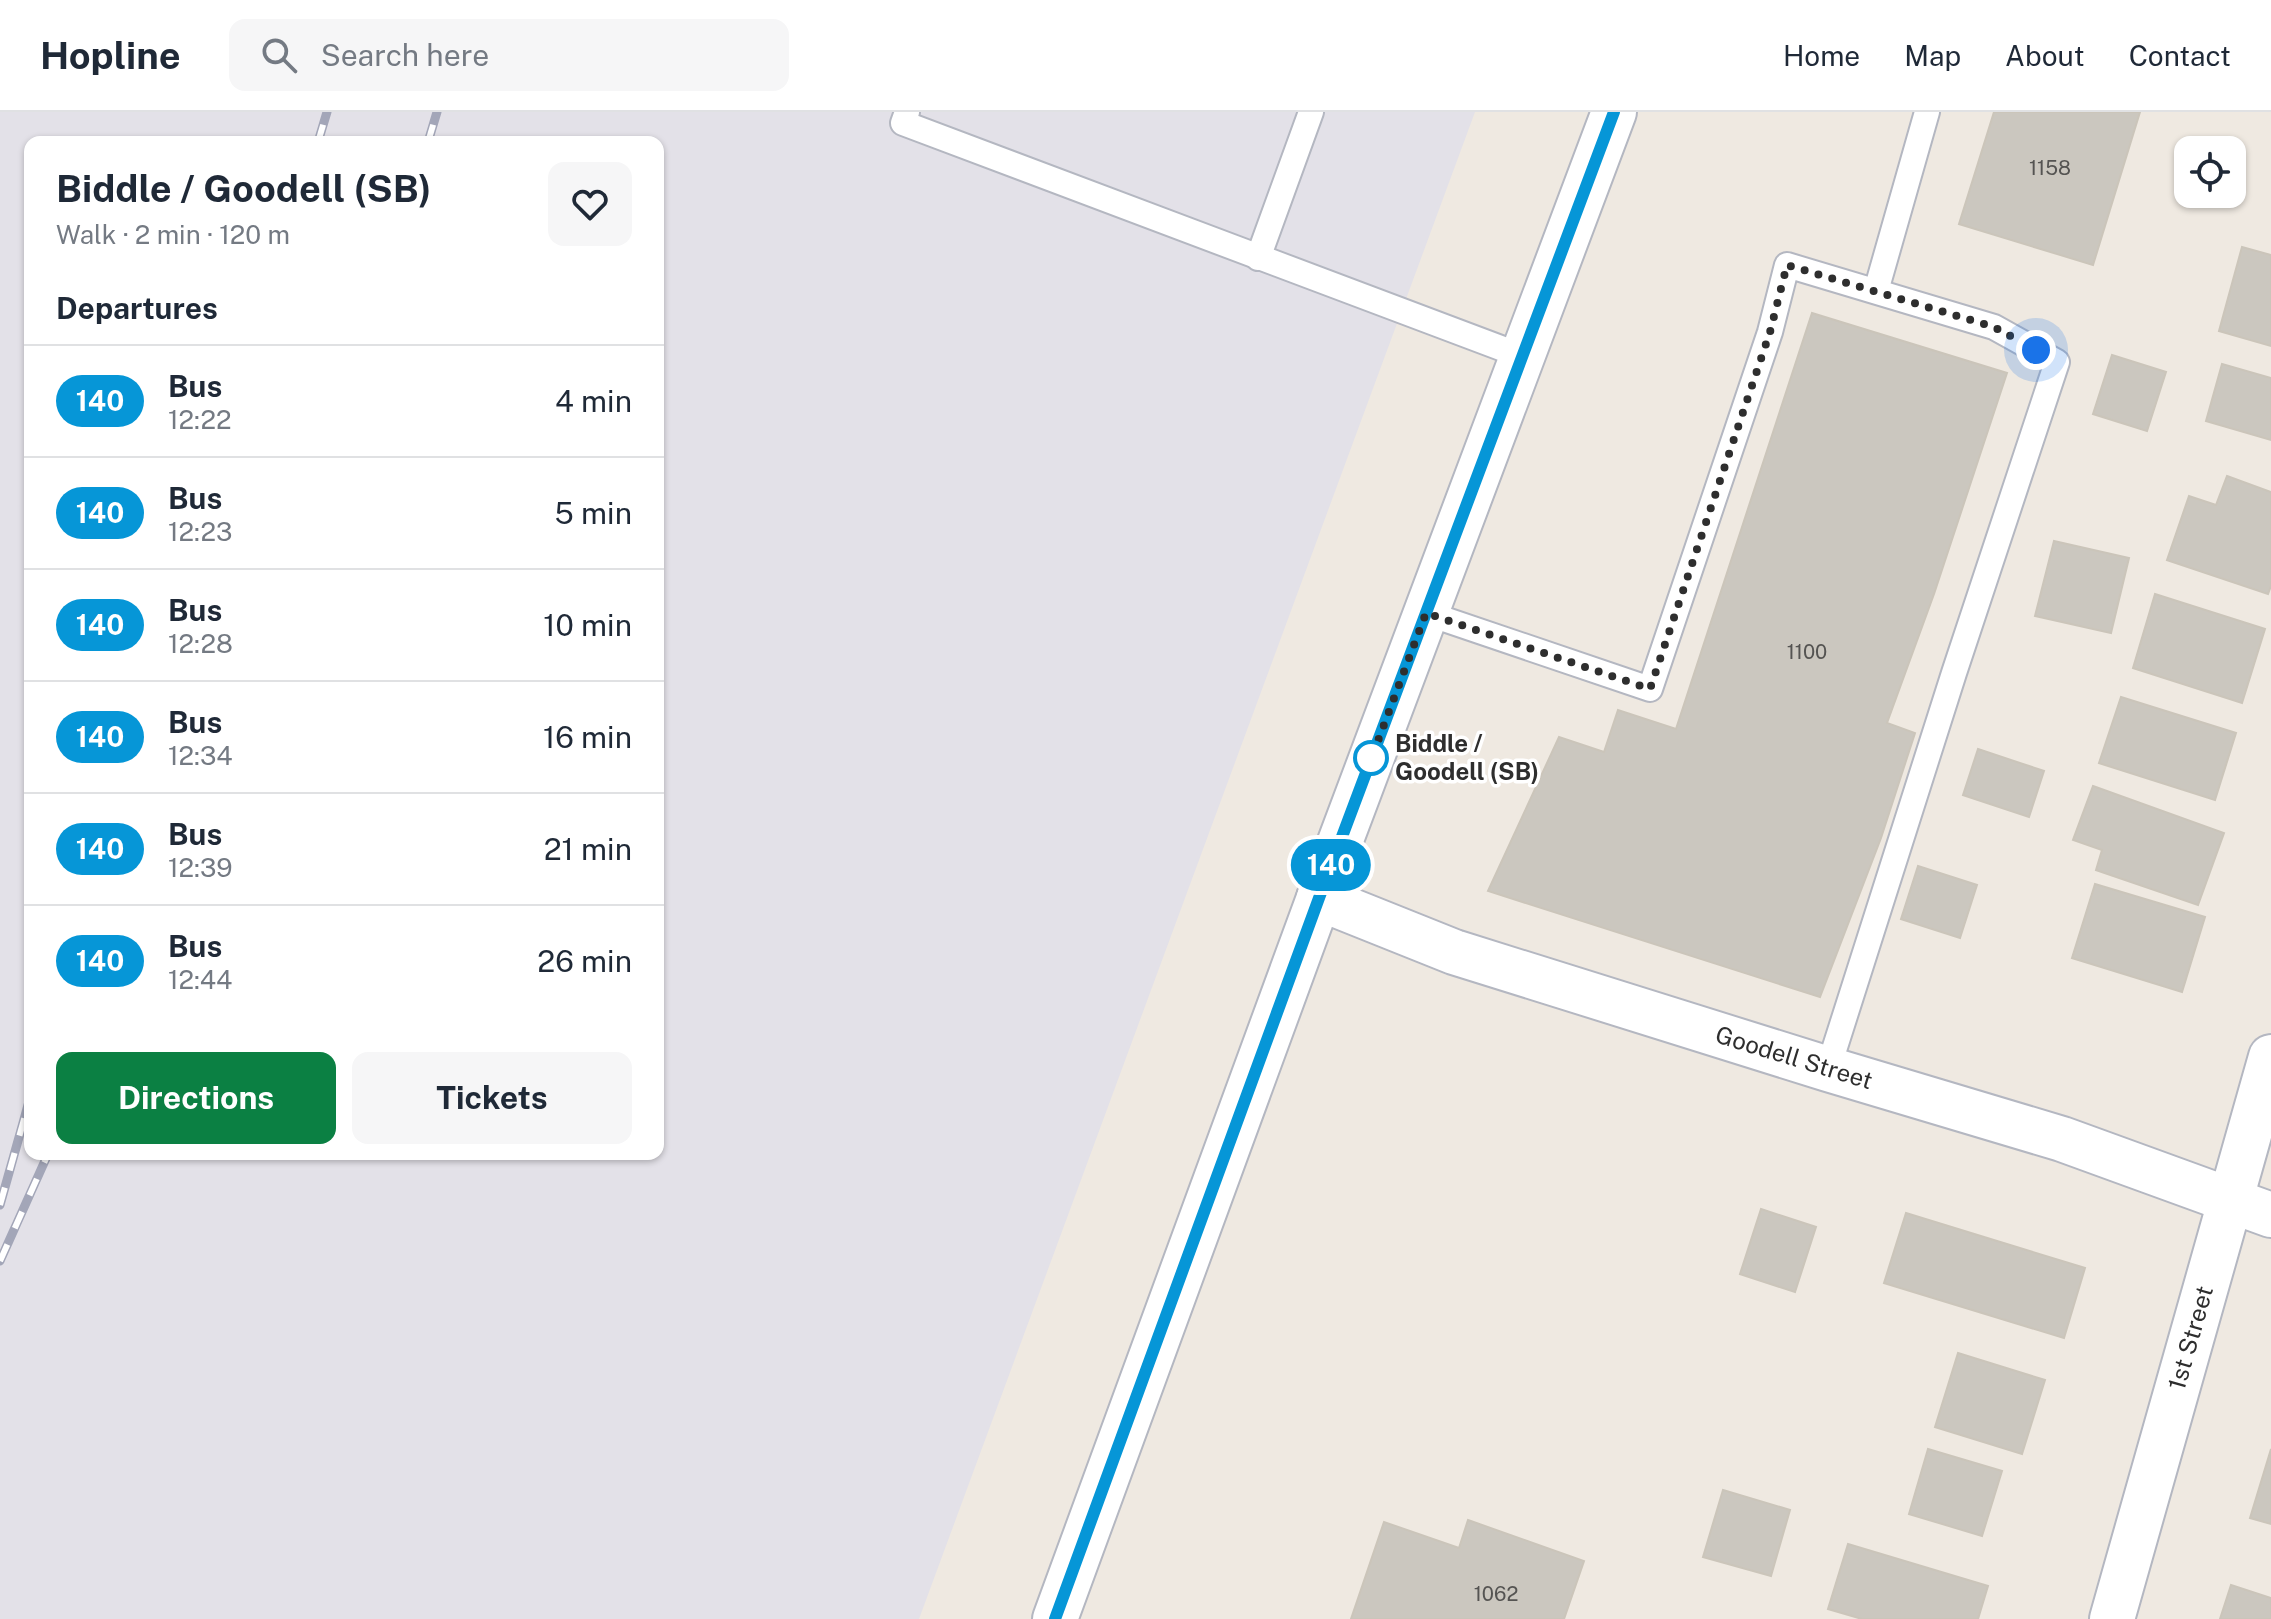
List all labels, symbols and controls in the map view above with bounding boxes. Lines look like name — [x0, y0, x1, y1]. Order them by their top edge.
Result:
search box — [229, 19, 789, 91]
text: Hopline — [40, 33, 181, 78]
icon: search — [257, 33, 301, 77]
text: Search here — [321, 37, 489, 73]
text: Home — [1783, 39, 1860, 72]
text: Map — [1904, 39, 1961, 72]
text: About — [2005, 39, 2085, 72]
text: Contact — [2129, 39, 2231, 72]
map controls — [2174, 136, 2246, 208]
button: locate — [2174, 136, 2246, 208]
house number: 1158 — [2029, 156, 2071, 180]
button: heart — [548, 162, 632, 246]
text: Biddle / Goodell (SB) — [56, 166, 431, 211]
text: Walk · 2 min · 120 m — [56, 219, 290, 250]
text: Departures — [56, 290, 218, 326]
your location — [2016, 330, 2056, 370]
text: Bus — [168, 368, 222, 404]
text: 4 min — [555, 383, 632, 419]
text: 140 — [76, 384, 124, 417]
text: 12:22 — [168, 404, 231, 435]
text: Bus — [168, 480, 222, 516]
text: 5 min — [555, 495, 632, 531]
text: 140 — [76, 496, 124, 529]
text: 12:23 — [168, 516, 232, 547]
text: Bus — [168, 592, 222, 628]
text: 10 min — [543, 607, 632, 643]
text: 140 — [76, 608, 124, 641]
text: 12:28 — [168, 628, 233, 659]
house number: 1100 — [1787, 640, 1827, 664]
text: Bus — [168, 704, 222, 740]
text: 16 min — [543, 719, 632, 755]
text: 140 — [76, 720, 124, 753]
place label: Biddle / Goodell (SB) — [1395, 729, 1539, 785]
text: 12:34 — [168, 740, 233, 771]
marker: Biddle / Goodell (SB) — [1354, 741, 1388, 775]
text: Bus — [168, 816, 222, 852]
text: 21 min — [544, 831, 632, 867]
text: 140 — [76, 832, 124, 865]
line badge: 140 — [1285, 839, 1377, 891]
text: 140 — [1307, 848, 1355, 881]
text: 12:39 — [168, 852, 232, 883]
text: Bus — [168, 928, 222, 964]
text: 26 min — [537, 943, 632, 979]
text: 140 — [76, 944, 124, 977]
text: 12:44 — [168, 964, 232, 995]
street label: Goodell Street — [1712, 1020, 1876, 1094]
button: Directions — [56, 1052, 336, 1144]
button: Tickets — [352, 1052, 632, 1144]
street label: 1st Street — [2162, 1282, 2218, 1393]
house number: 1062 — [1474, 1582, 1518, 1606]

